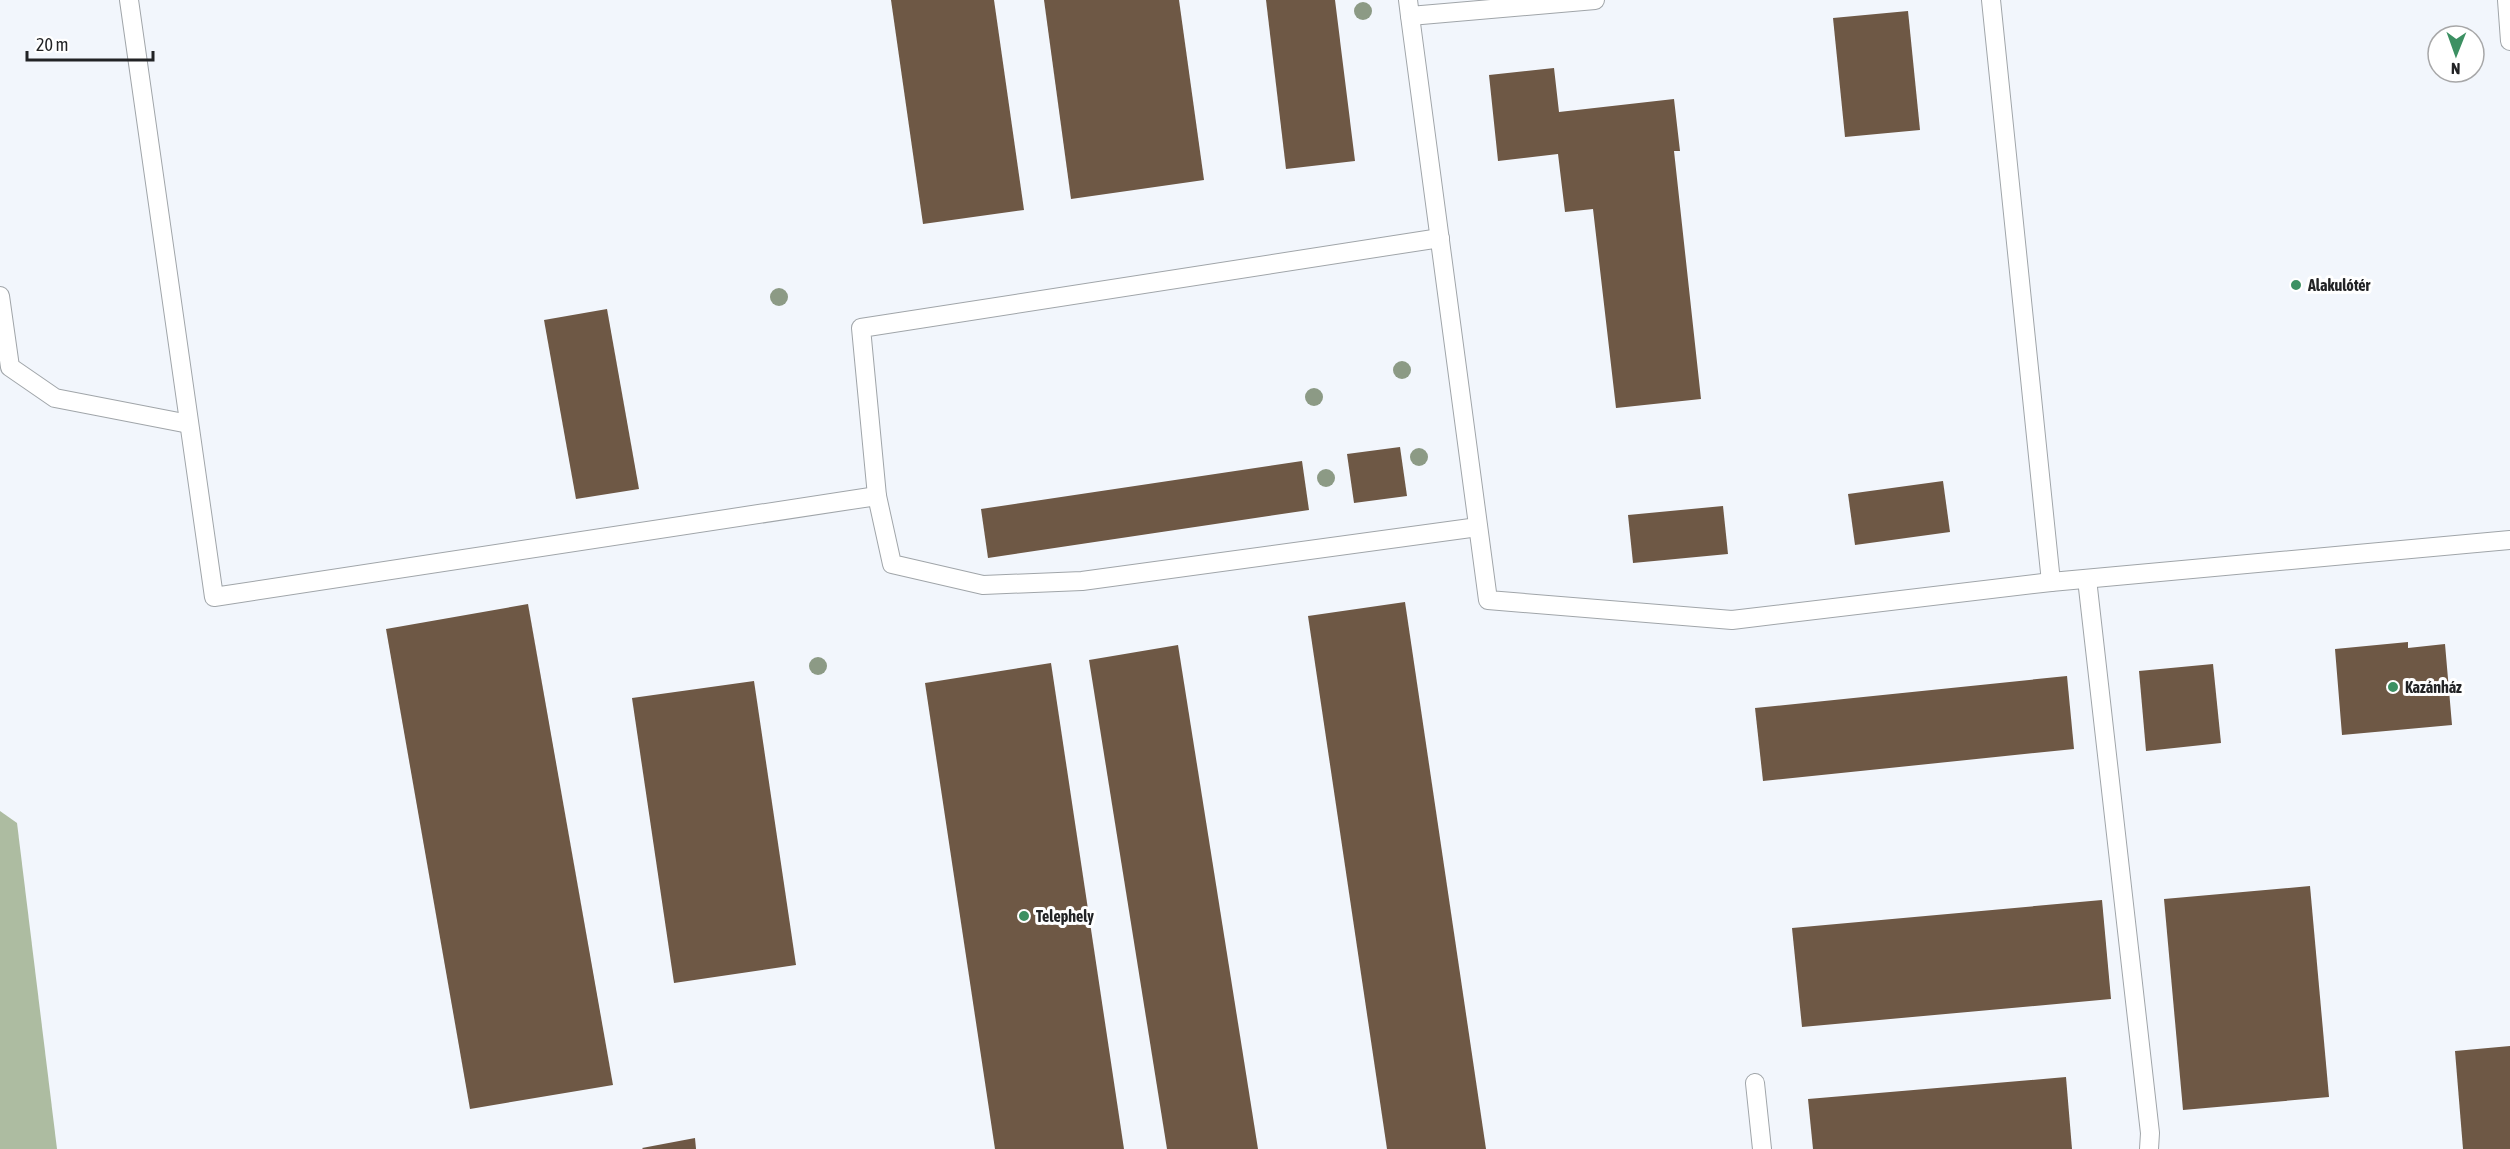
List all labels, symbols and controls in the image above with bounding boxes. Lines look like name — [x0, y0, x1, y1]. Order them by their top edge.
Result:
scale bar — [27, 24, 153, 62]
north arrow — [2426, 24, 2486, 84]
text: 20 m — [36, 34, 68, 55]
text: N — [2451, 60, 2461, 78]
place label: Alakulótér — [2307, 276, 2371, 294]
marker: Alakulótér — [2289, 278, 2303, 292]
place label: Kazánház — [2405, 678, 2462, 696]
marker: Kazánház — [2386, 680, 2400, 694]
place label: Telephely — [1036, 907, 1094, 925]
marker: Telephely — [1017, 909, 1031, 923]

